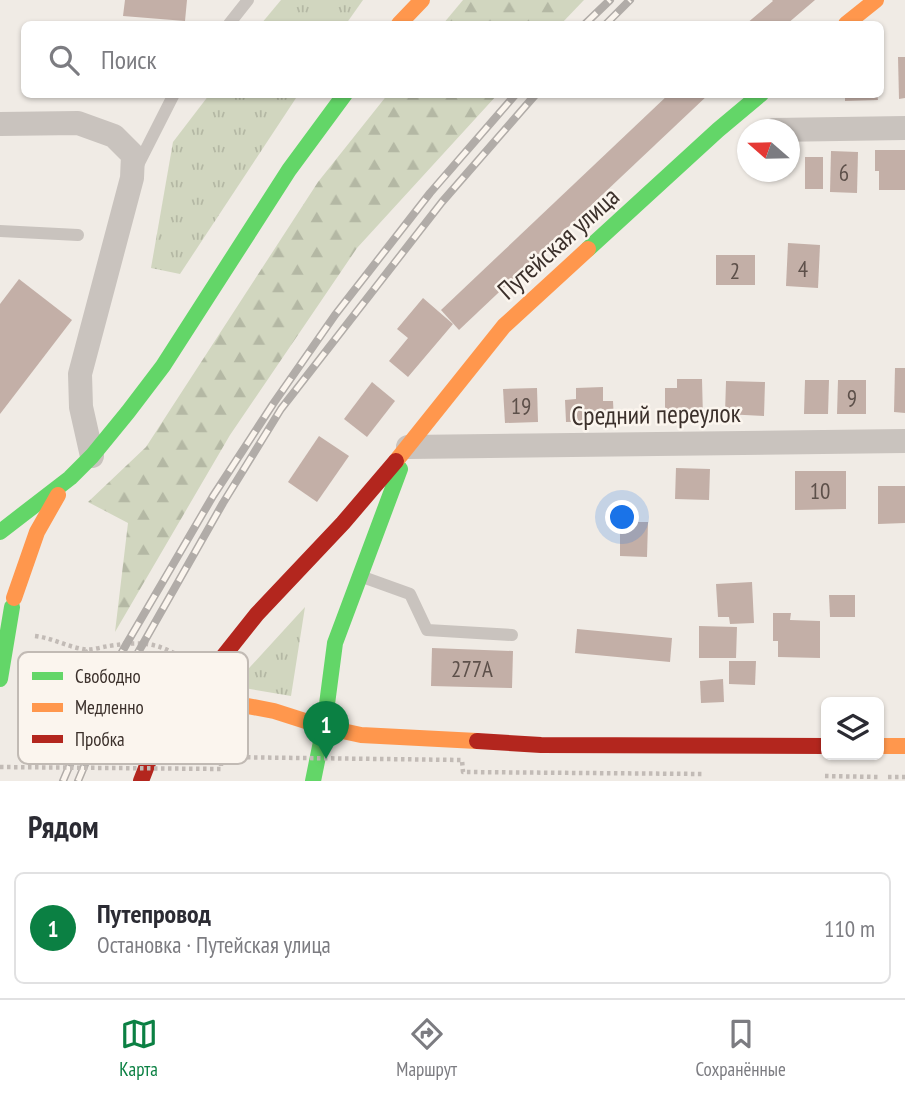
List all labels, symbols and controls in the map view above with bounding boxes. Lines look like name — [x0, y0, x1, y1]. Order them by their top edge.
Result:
search box — [21, 21, 884, 98]
icon: search — [45, 41, 83, 79]
text: Поиск — [101, 43, 157, 76]
north arrow — [737, 119, 800, 182]
house number: 6 — [839, 158, 849, 187]
street label: Путейская улица — [490, 180, 626, 306]
house number: 4 — [798, 254, 808, 283]
house number: 2 — [730, 256, 740, 285]
house number: 9 — [847, 383, 857, 412]
house number: 19 — [511, 391, 531, 420]
street label: Средний переулок — [571, 396, 741, 432]
house number: 10 — [810, 476, 830, 505]
your location — [605, 500, 639, 534]
legend — [18, 652, 248, 764]
house number: 277А — [451, 654, 493, 683]
text: Свободно — [75, 664, 141, 688]
text: Медленно — [75, 695, 144, 719]
map controls — [821, 697, 884, 760]
button: layers — [821, 697, 884, 760]
pin: 1 — [303, 701, 349, 759]
text: Пробка — [75, 727, 125, 751]
text: Рядом — [28, 807, 99, 846]
text: Путепровод — [97, 897, 211, 930]
text: 1 — [48, 914, 59, 943]
text: 110 m — [824, 914, 875, 943]
text: Остановка · Путейская улица — [97, 930, 331, 959]
tab: Карта — [119, 1015, 158, 1081]
tab: Маршрут — [396, 1015, 457, 1081]
tab: Сохранённые — [695, 1015, 786, 1081]

